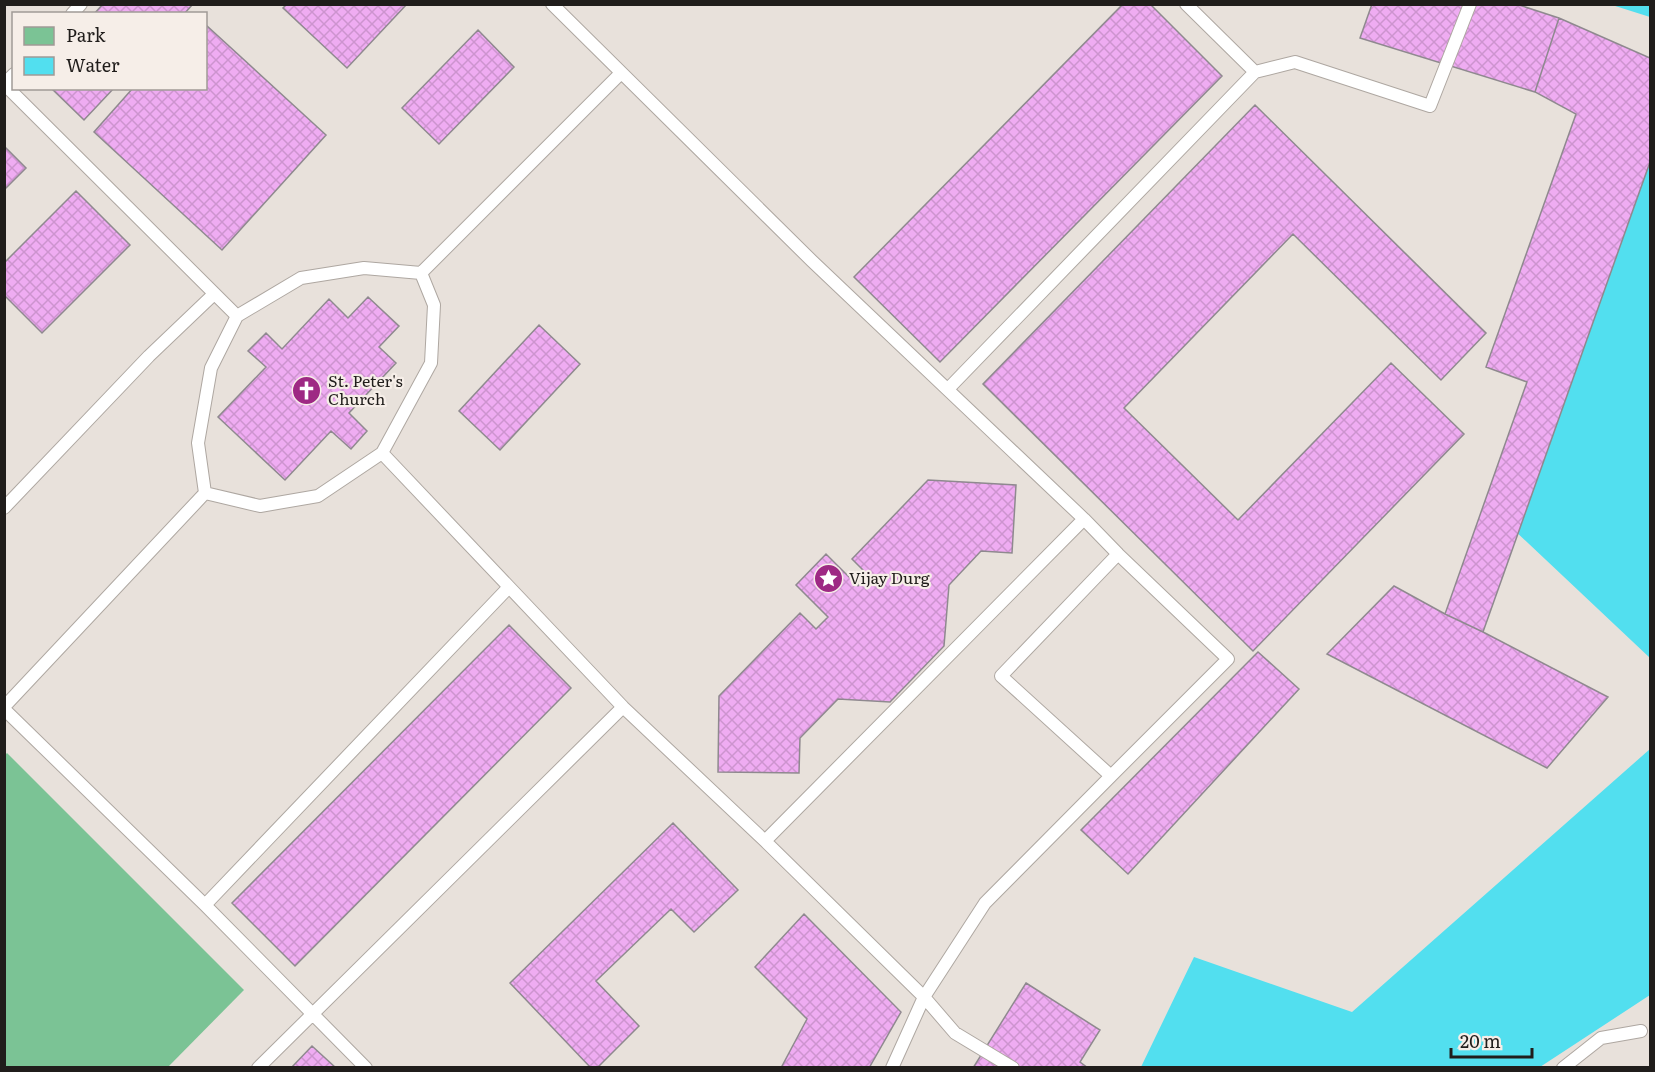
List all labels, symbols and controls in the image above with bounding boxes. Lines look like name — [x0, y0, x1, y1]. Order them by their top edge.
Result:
legend — [12, 12, 207, 90]
text: Park — [66, 21, 107, 48]
text: Water — [66, 51, 120, 78]
place label: St. Peter's Church — [328, 368, 403, 410]
church icon: St. Peter's Church — [291, 374, 323, 406]
place icon: Vijay Durg — [812, 562, 844, 594]
place label: Vijay Durg — [849, 565, 930, 589]
scale bar — [1451, 1021, 1532, 1059]
text: 20 m — [1460, 1027, 1501, 1054]

